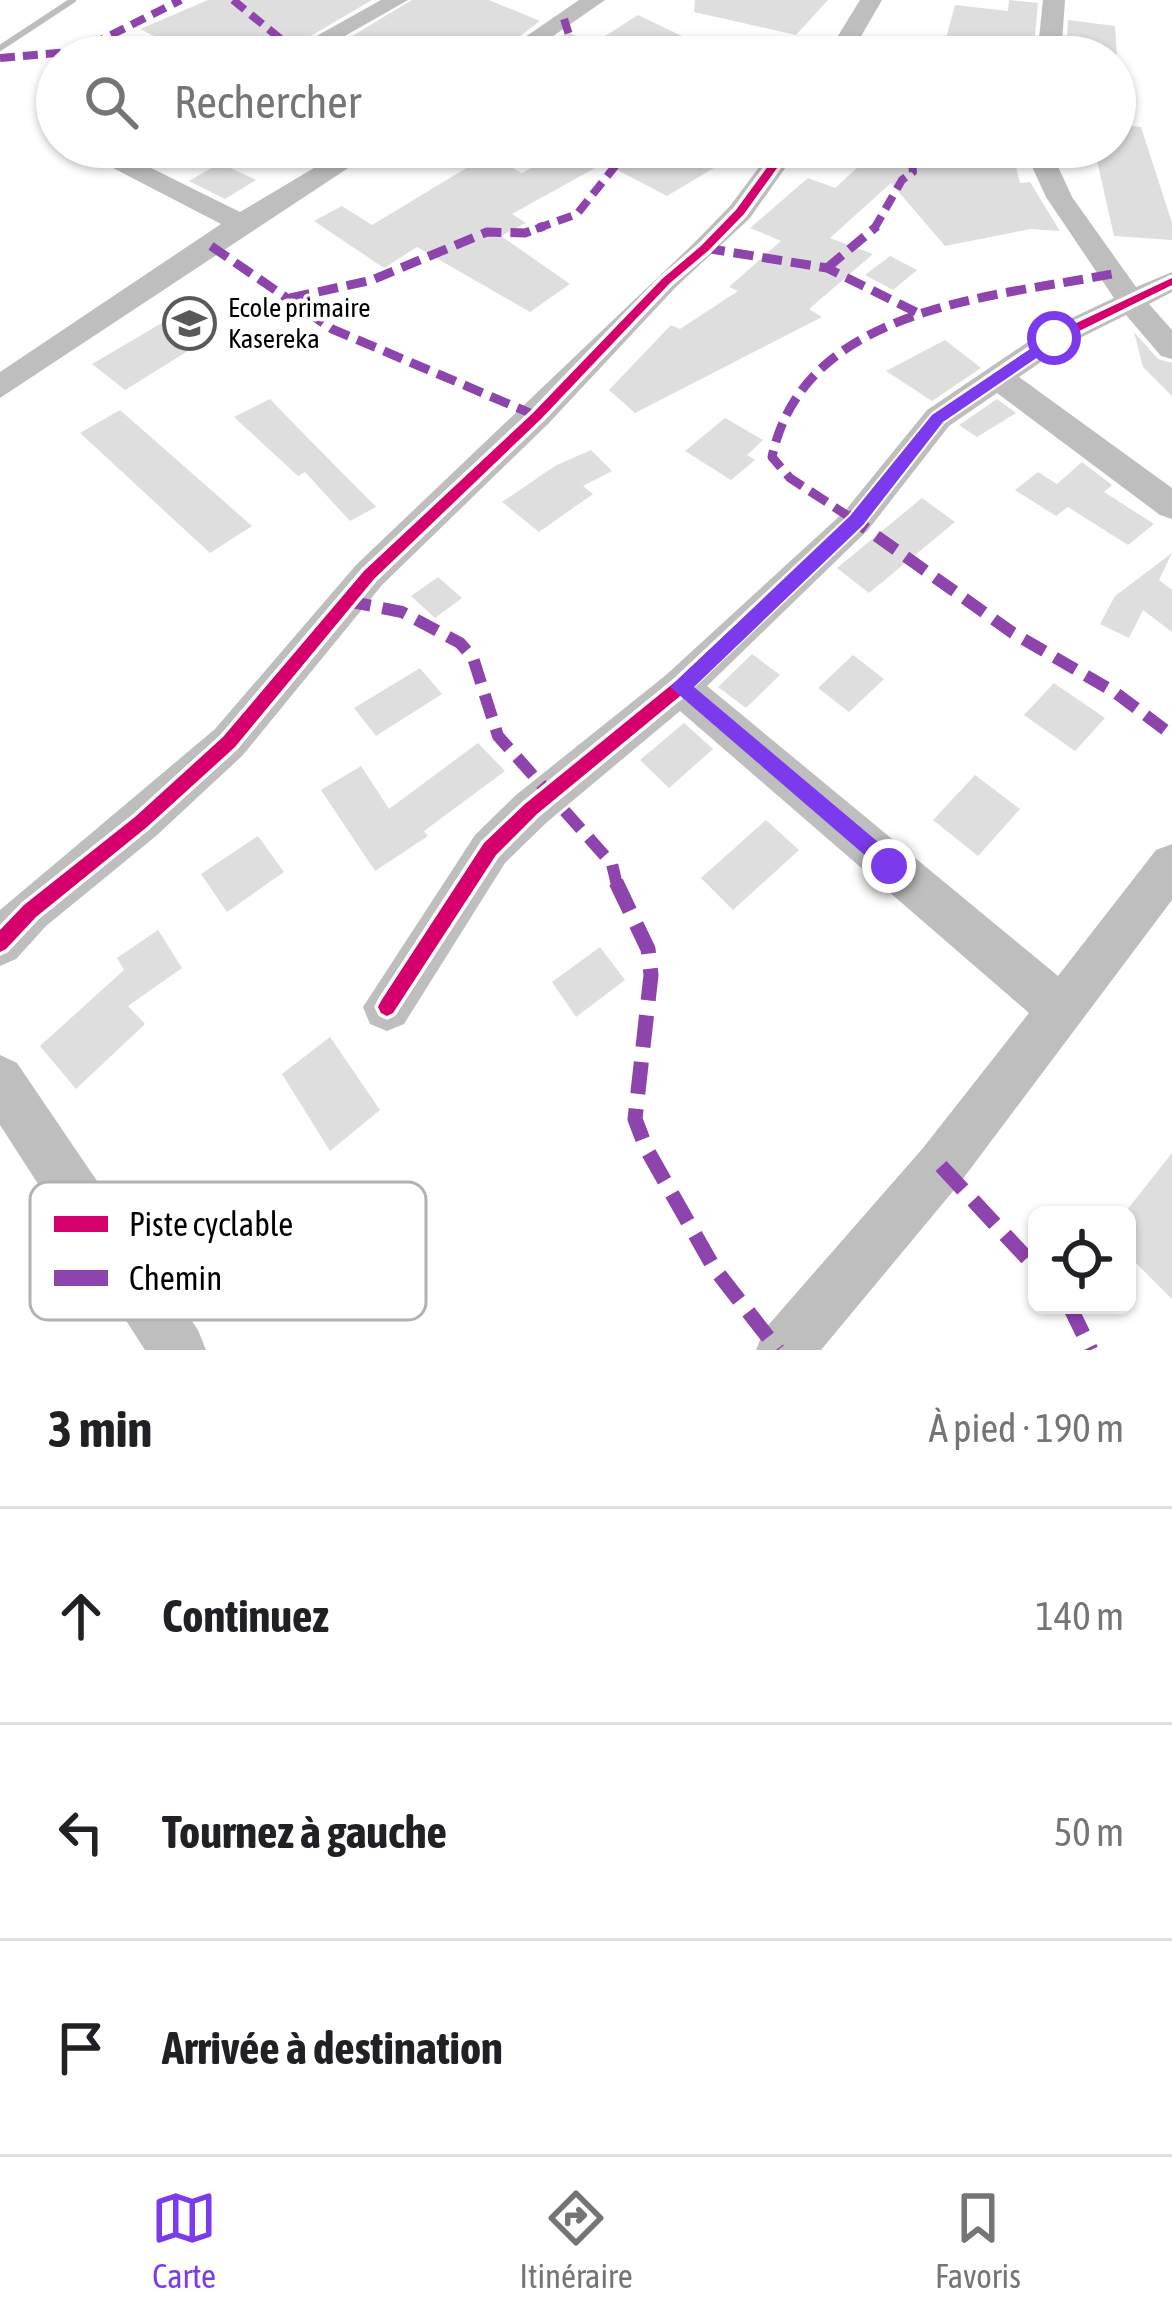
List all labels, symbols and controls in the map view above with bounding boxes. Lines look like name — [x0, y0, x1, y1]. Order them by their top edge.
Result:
search box — [36, 36, 1136, 168]
icon: search — [78, 69, 144, 135]
text: Rechercher — [174, 76, 361, 128]
place label: Ecole primaire Kasereka — [228, 292, 370, 354]
school or university icon: Ecole primaire Kasereka — [161, 295, 217, 351]
route start — [1027, 311, 1081, 365]
route end — [862, 839, 916, 893]
legend — [30, 1182, 426, 1320]
text: Piste cyclable — [129, 1205, 293, 1243]
map controls — [1028, 1206, 1136, 1314]
button: locate — [1028, 1206, 1136, 1314]
text: Chemin — [129, 1259, 222, 1297]
text: 3 min — [48, 1399, 152, 1458]
text: À pied · 190 m — [929, 1406, 1124, 1450]
icon: ahead — [48, 1583, 114, 1649]
text: Continuez — [162, 1590, 329, 1642]
text: 140 m — [1036, 1594, 1124, 1638]
icon: left — [48, 1799, 114, 1865]
text: Tournez à gauche — [162, 1806, 447, 1858]
text: 50 m — [1054, 1810, 1124, 1854]
icon: arrive — [48, 2015, 114, 2081]
text: Arrivée à destination — [162, 2022, 503, 2074]
tab: Carte — [151, 2185, 217, 2295]
tab: Itinéraire — [520, 2185, 633, 2295]
tab: Favoris — [935, 2185, 1021, 2295]

